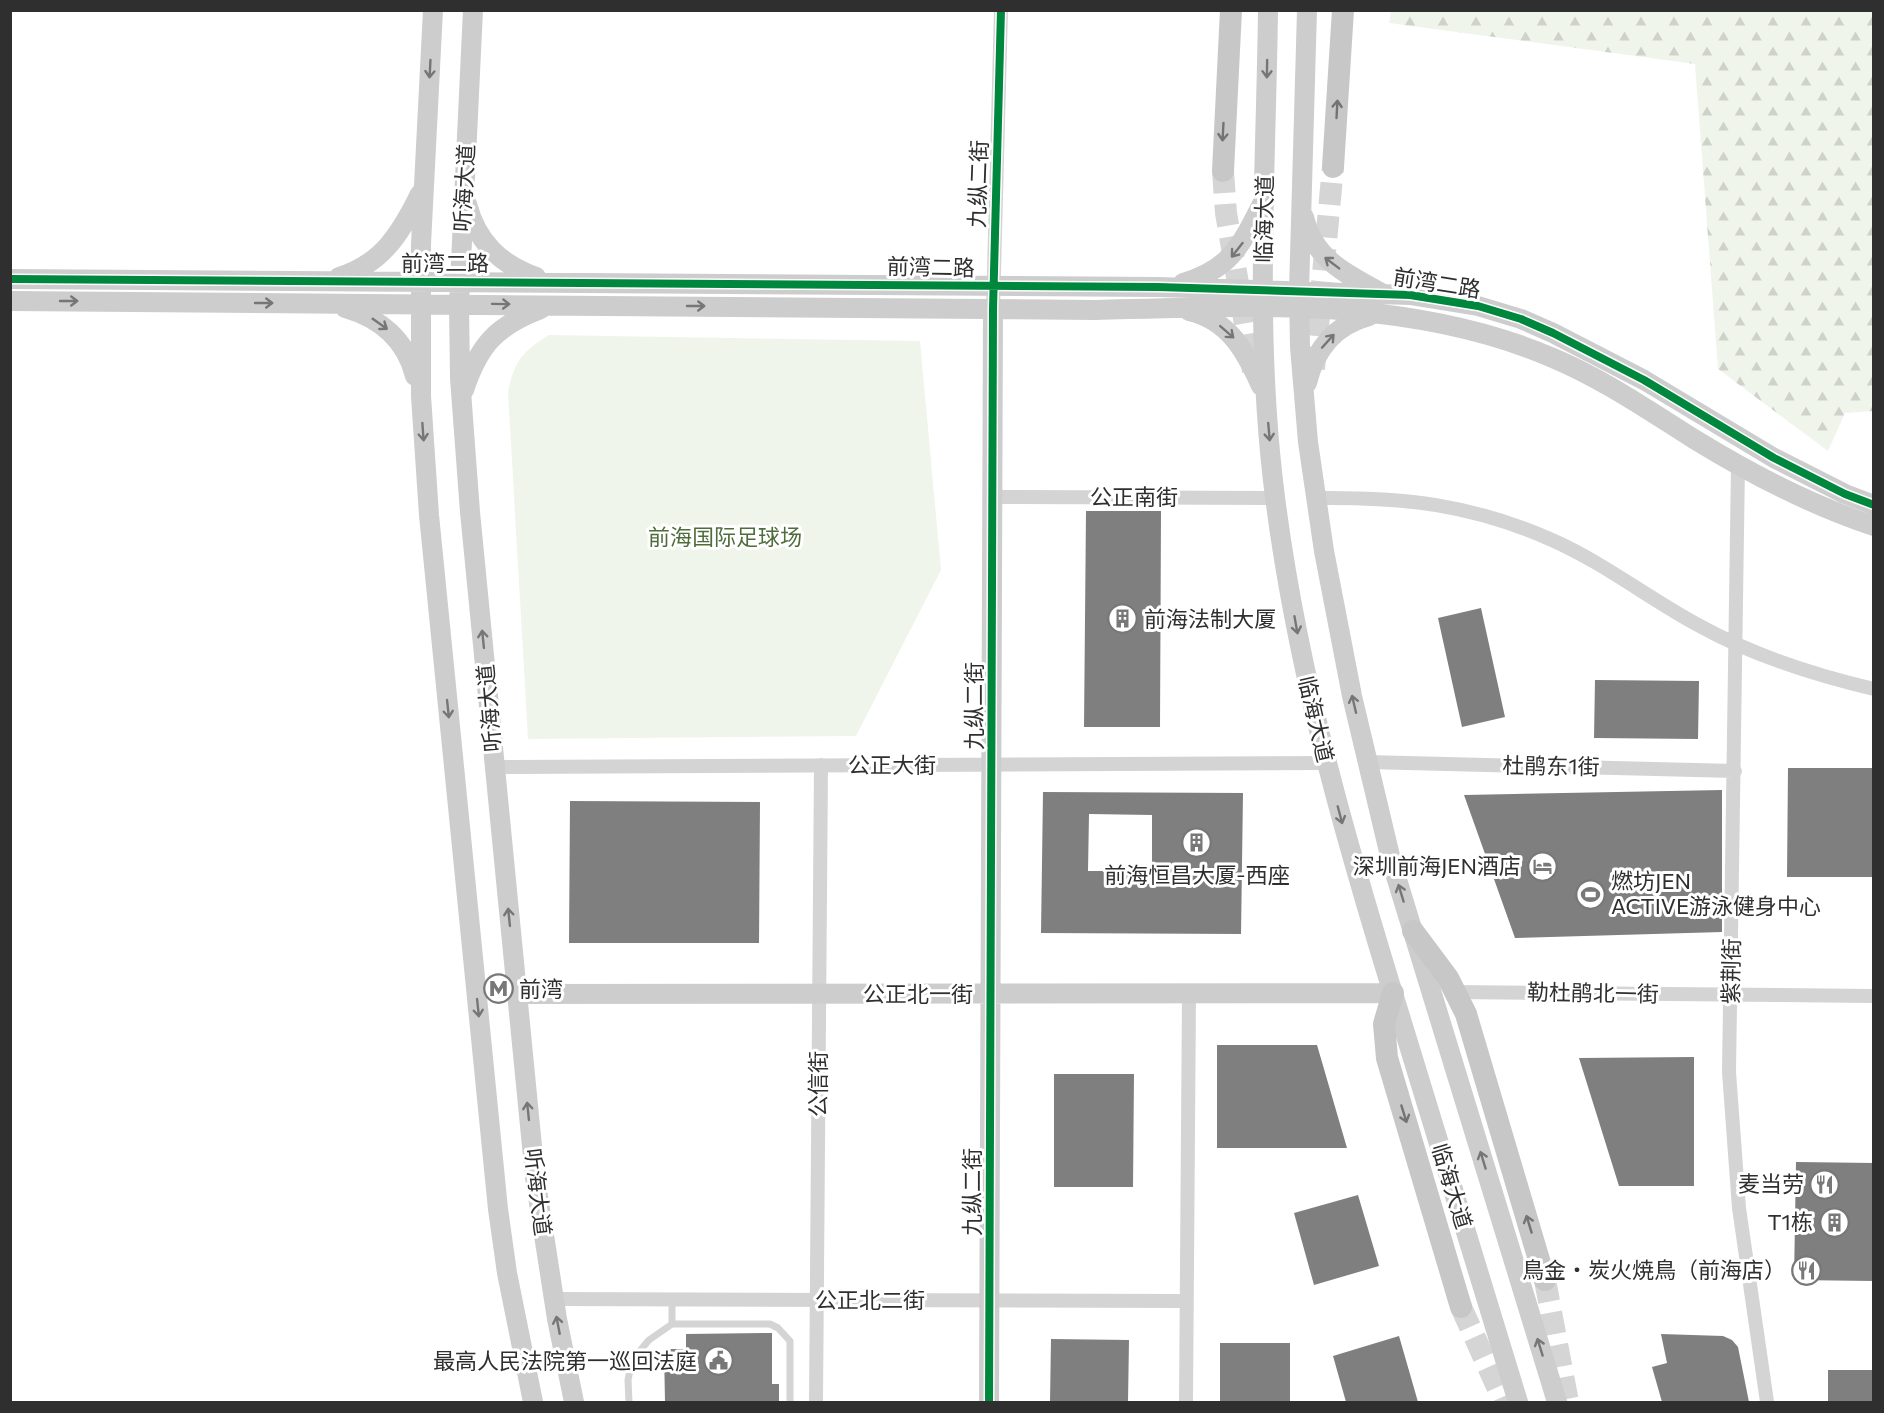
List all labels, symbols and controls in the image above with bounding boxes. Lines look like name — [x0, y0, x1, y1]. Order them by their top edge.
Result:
one-way arrow — [424, 58, 435, 78]
one-way arrow — [1261, 58, 1273, 78]
one-way arrow — [1332, 99, 1343, 119]
one-way arrow — [1218, 121, 1229, 141]
street label: 九纵二街 — [962, 140, 993, 228]
street label: 听海大道 — [448, 143, 479, 233]
street label: 临海大道 — [1249, 175, 1278, 263]
one-way arrow — [1231, 242, 1244, 258]
street label: 前湾二路 — [401, 249, 489, 276]
street label: 前湾二路 — [887, 252, 975, 281]
one-way arrow — [1325, 257, 1341, 270]
street label: 前湾二路 — [1392, 262, 1483, 303]
one-way arrow — [58, 295, 78, 307]
one-way arrow — [253, 297, 273, 309]
one-way arrow — [490, 298, 510, 310]
one-way arrow — [685, 300, 705, 312]
one-way arrow — [371, 318, 387, 330]
one-way arrow — [1219, 325, 1235, 338]
one-way arrow — [1321, 333, 1335, 348]
one-way arrow — [418, 421, 429, 441]
one-way arrow — [1264, 421, 1275, 441]
street label: 公正南街 — [1090, 483, 1178, 510]
park label: 前海国际足球场 — [648, 523, 802, 550]
building icon: 前海法制大厦 — [1107, 603, 1139, 635]
place label: 前海法制大厦 — [1144, 605, 1276, 632]
one-way arrow — [1291, 614, 1302, 634]
one-way arrow — [477, 629, 488, 649]
street label: 九纵二街 — [960, 662, 987, 750]
street label: 听海大道 — [471, 663, 506, 753]
street label: 临海大道 — [1293, 673, 1340, 765]
one-way arrow — [1348, 695, 1360, 714]
one-way arrow — [443, 699, 454, 719]
street label: 公正大街 — [848, 751, 936, 778]
street label: 杜鹃东1街 — [1502, 751, 1600, 780]
one-way arrow — [1335, 805, 1346, 824]
building icon: 前海恒昌大厦-西座 — [1181, 827, 1213, 859]
hotel icon: 深圳前海JEN酒店 — [1526, 850, 1558, 882]
place label: 深圳前海JEN酒店 — [1353, 852, 1521, 879]
place label: 前海恒昌大厦-西座 — [1104, 861, 1290, 888]
place label: 燃坊JEN ACTIVE游泳健身中心 — [1611, 867, 1821, 919]
sports icon: 燃坊JEN ACTIVE游泳健身中心 — [1574, 878, 1606, 910]
one-way arrow — [1395, 884, 1406, 903]
one-way arrow — [503, 907, 514, 927]
street label: 紫荆街 — [1716, 938, 1745, 1004]
metro station icon: 前湾 — [482, 973, 514, 1005]
place label: 前湾 — [519, 975, 563, 1002]
street label: 勒杜鹃北一街 — [1527, 978, 1659, 1007]
street label: 公正北一街 — [863, 980, 973, 1007]
one-way arrow — [473, 997, 484, 1017]
street label: 公信街 — [804, 1051, 831, 1117]
one-way arrow — [522, 1101, 533, 1121]
one-way arrow — [1399, 1104, 1410, 1123]
street label: 临海大道 — [1427, 1140, 1478, 1232]
street label: 听海大道 — [520, 1147, 557, 1237]
street label: 九纵二街 — [958, 1148, 985, 1236]
one-way arrow — [1477, 1151, 1488, 1170]
restaurant icon: 麦当劳 — [1809, 1168, 1841, 1200]
place label: 麦当劳 — [1738, 1170, 1804, 1197]
building icon: T1栋 — [1818, 1206, 1850, 1238]
place label: T1栋 — [1767, 1208, 1813, 1235]
one-way arrow — [1523, 1215, 1534, 1234]
restaurant icon: 鳥金・炭火焼鳥（前海店） — [1791, 1254, 1823, 1286]
place label: 鳥金・炭火焼鳥（前海店） — [1522, 1256, 1786, 1283]
street label: 公正北二街 — [815, 1286, 925, 1313]
one-way arrow — [552, 1315, 563, 1335]
one-way arrow — [1534, 1338, 1545, 1357]
public building icon: 最高人民法院第一巡回法庭 — [702, 1345, 734, 1377]
place label: 最高人民法院第一巡回法庭 — [433, 1347, 697, 1374]

